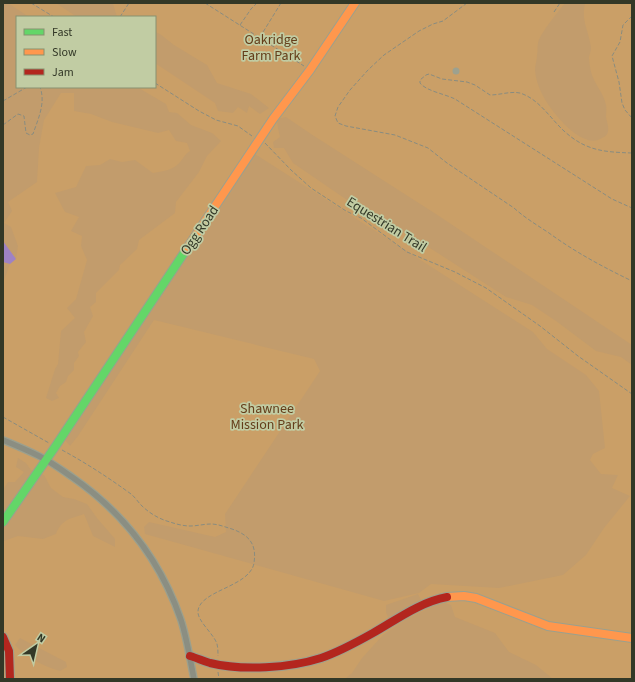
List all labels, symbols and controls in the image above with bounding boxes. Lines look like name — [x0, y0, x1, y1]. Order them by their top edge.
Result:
legend — [16, 16, 156, 88]
text: Fast — [52, 24, 72, 41]
park label: Oakridge Farm Park — [242, 30, 301, 66]
text: Slow — [52, 44, 77, 61]
text: Jam — [52, 64, 74, 81]
street label: Equestrian Trail — [343, 192, 431, 258]
street label: Ogg Road — [176, 202, 224, 259]
park label: Shawnee Mission Park — [230, 399, 304, 435]
north arrow — [16, 626, 56, 666]
text: N — [34, 630, 49, 646]

